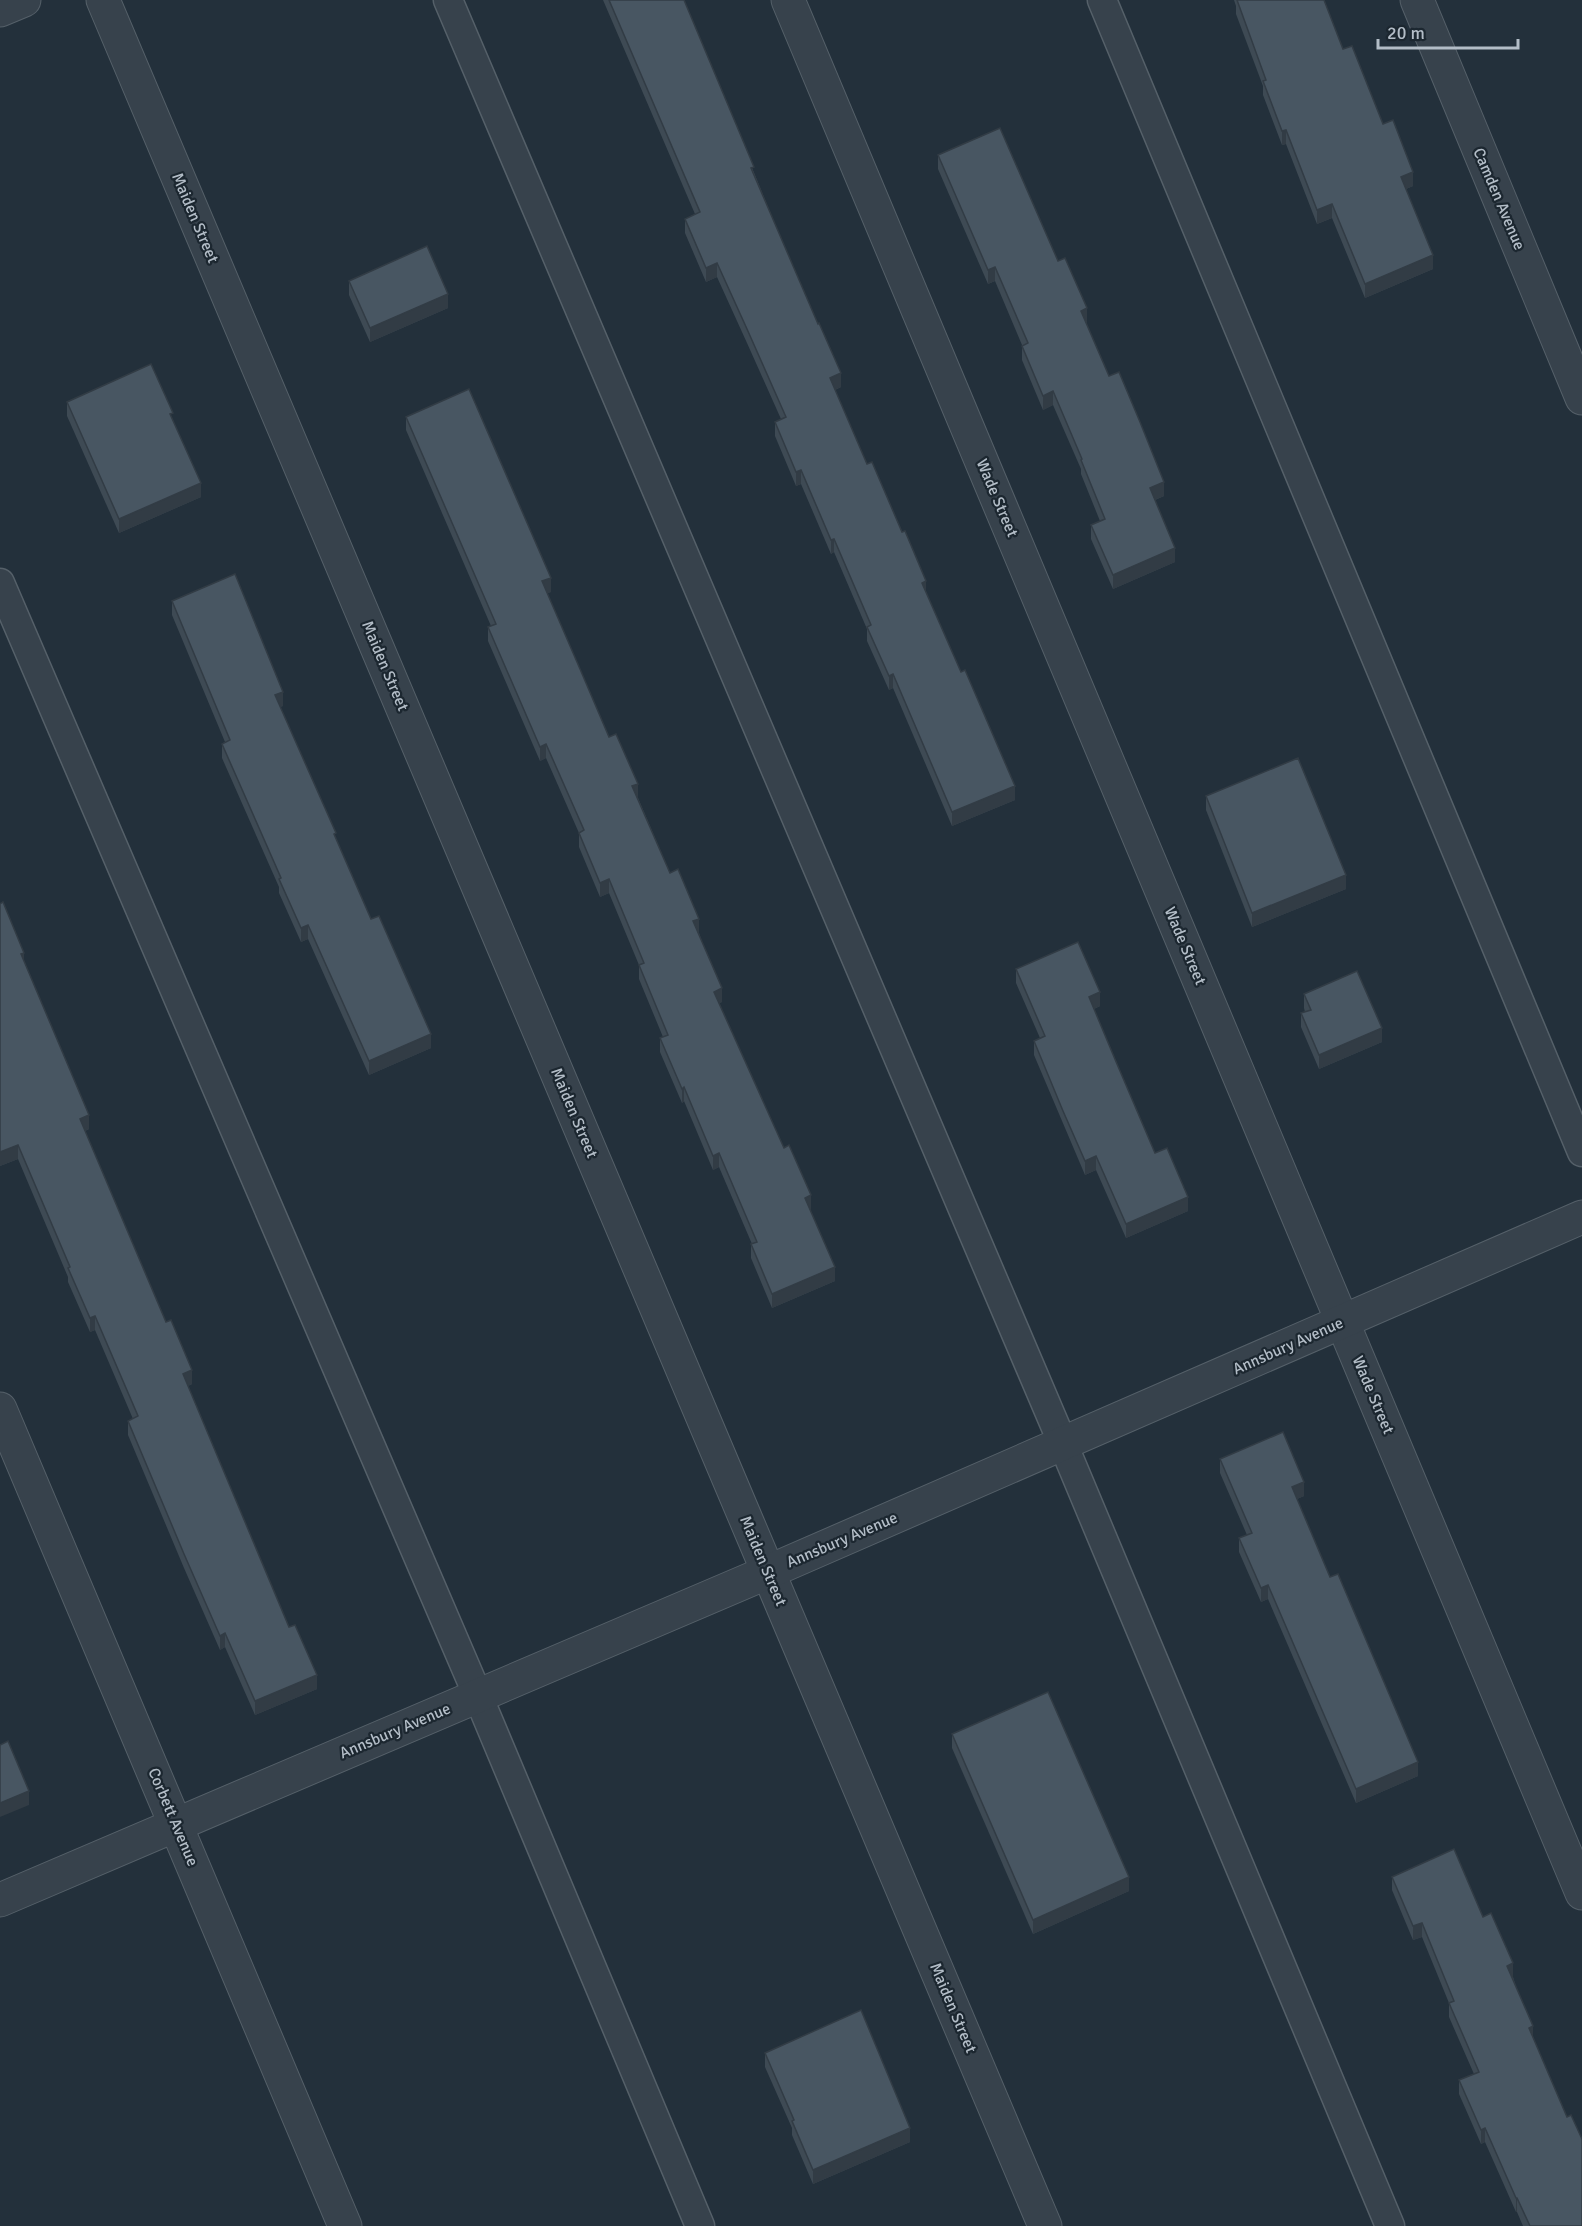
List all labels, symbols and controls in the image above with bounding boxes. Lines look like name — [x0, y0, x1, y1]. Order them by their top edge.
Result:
scale bar — [1378, 12, 1518, 50]
text: 20 m — [1387, 22, 1425, 44]
street label: Camden Avenue — [1468, 145, 1530, 253]
street label: Maiden Street — [167, 170, 223, 266]
street label: Wade Street — [972, 456, 1023, 540]
street label: Maiden Street — [357, 618, 413, 714]
street label: Wade Street — [1160, 904, 1211, 988]
street label: Maiden Street — [546, 1065, 602, 1161]
street label: Annsbury Avenue — [1230, 1313, 1346, 1379]
street label: Wade Street — [1348, 1353, 1399, 1437]
street label: Annsbury Avenue — [783, 1508, 901, 1572]
street label: Maiden Street — [735, 1513, 791, 1609]
street label: Annsbury Avenue — [336, 1699, 454, 1763]
street label: Corbett Avenue — [143, 1765, 203, 1869]
street label: Maiden Street — [925, 1960, 981, 2056]

